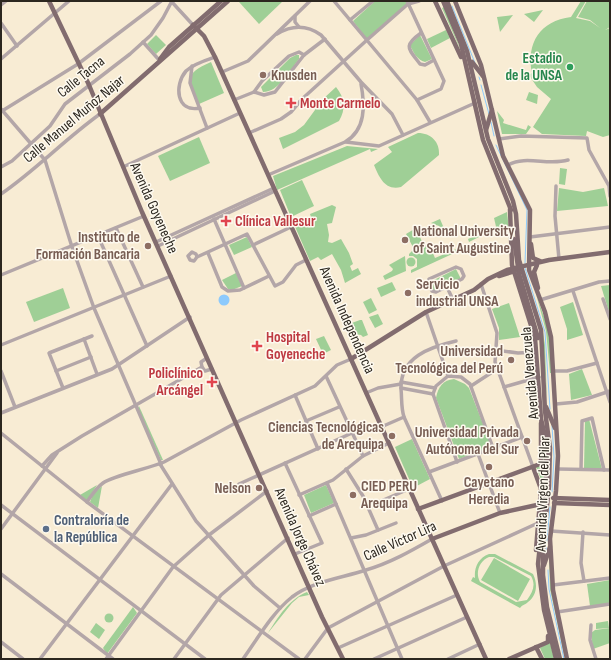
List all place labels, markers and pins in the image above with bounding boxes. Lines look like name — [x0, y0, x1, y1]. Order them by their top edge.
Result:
place label: Estadio de la UNSA — [505, 49, 563, 85]
marker: Estadio de la UNSA — [565, 62, 575, 72]
place label: Knusden — [271, 66, 317, 85]
marker: Knusden — [258, 70, 268, 80]
place label: Monte Carmelo — [300, 94, 381, 113]
marker: Monte Carmelo — [285, 97, 297, 109]
place label: Clínica Vallesur — [235, 212, 316, 231]
marker: Clínica Vallesur — [220, 215, 232, 227]
place label: National University of Saint Augustine — [413, 222, 515, 258]
place label: Instituto de Formación Bancaria — [36, 228, 140, 264]
marker: National University of Saint Augustine — [400, 235, 410, 245]
marker: Instituto de Formación Bancaria — [143, 241, 153, 251]
place label: Servicio industrial UNSA — [416, 275, 499, 311]
marker: Servicio industrial UNSA — [403, 288, 413, 298]
place label: Hospital Goyeneche — [266, 328, 325, 364]
marker: Hospital Goyeneche — [251, 340, 263, 352]
place label: Universidad Tecnológica del Perú — [395, 342, 503, 378]
marker: Universidad Tecnológica del Perú — [506, 355, 516, 365]
place label: Policlínico Arcángel — [148, 364, 203, 400]
marker: Policlínico Arcángel — [206, 376, 218, 388]
place label: Ciencias Tecnológicas de Arequipa — [268, 418, 384, 454]
place label: Universidad Privada Autónoma del Sur — [415, 423, 519, 459]
marker: Ciencias Tecnológicas de Arequipa — [387, 431, 397, 441]
marker: Universidad Privada Autónoma del Sur — [522, 436, 532, 446]
marker: Cayetano Heredia — [484, 462, 494, 472]
place label: Cayetano Heredia — [464, 473, 514, 509]
place label: CIED PERU Arequipa — [360, 477, 417, 513]
place label: Nelson — [215, 479, 251, 498]
marker: Nelson — [254, 483, 264, 493]
marker: CIED PERU Arequipa — [348, 490, 358, 500]
place label: Contraloría de la República — [54, 511, 129, 547]
marker: Contraloría de la República — [41, 524, 51, 534]

